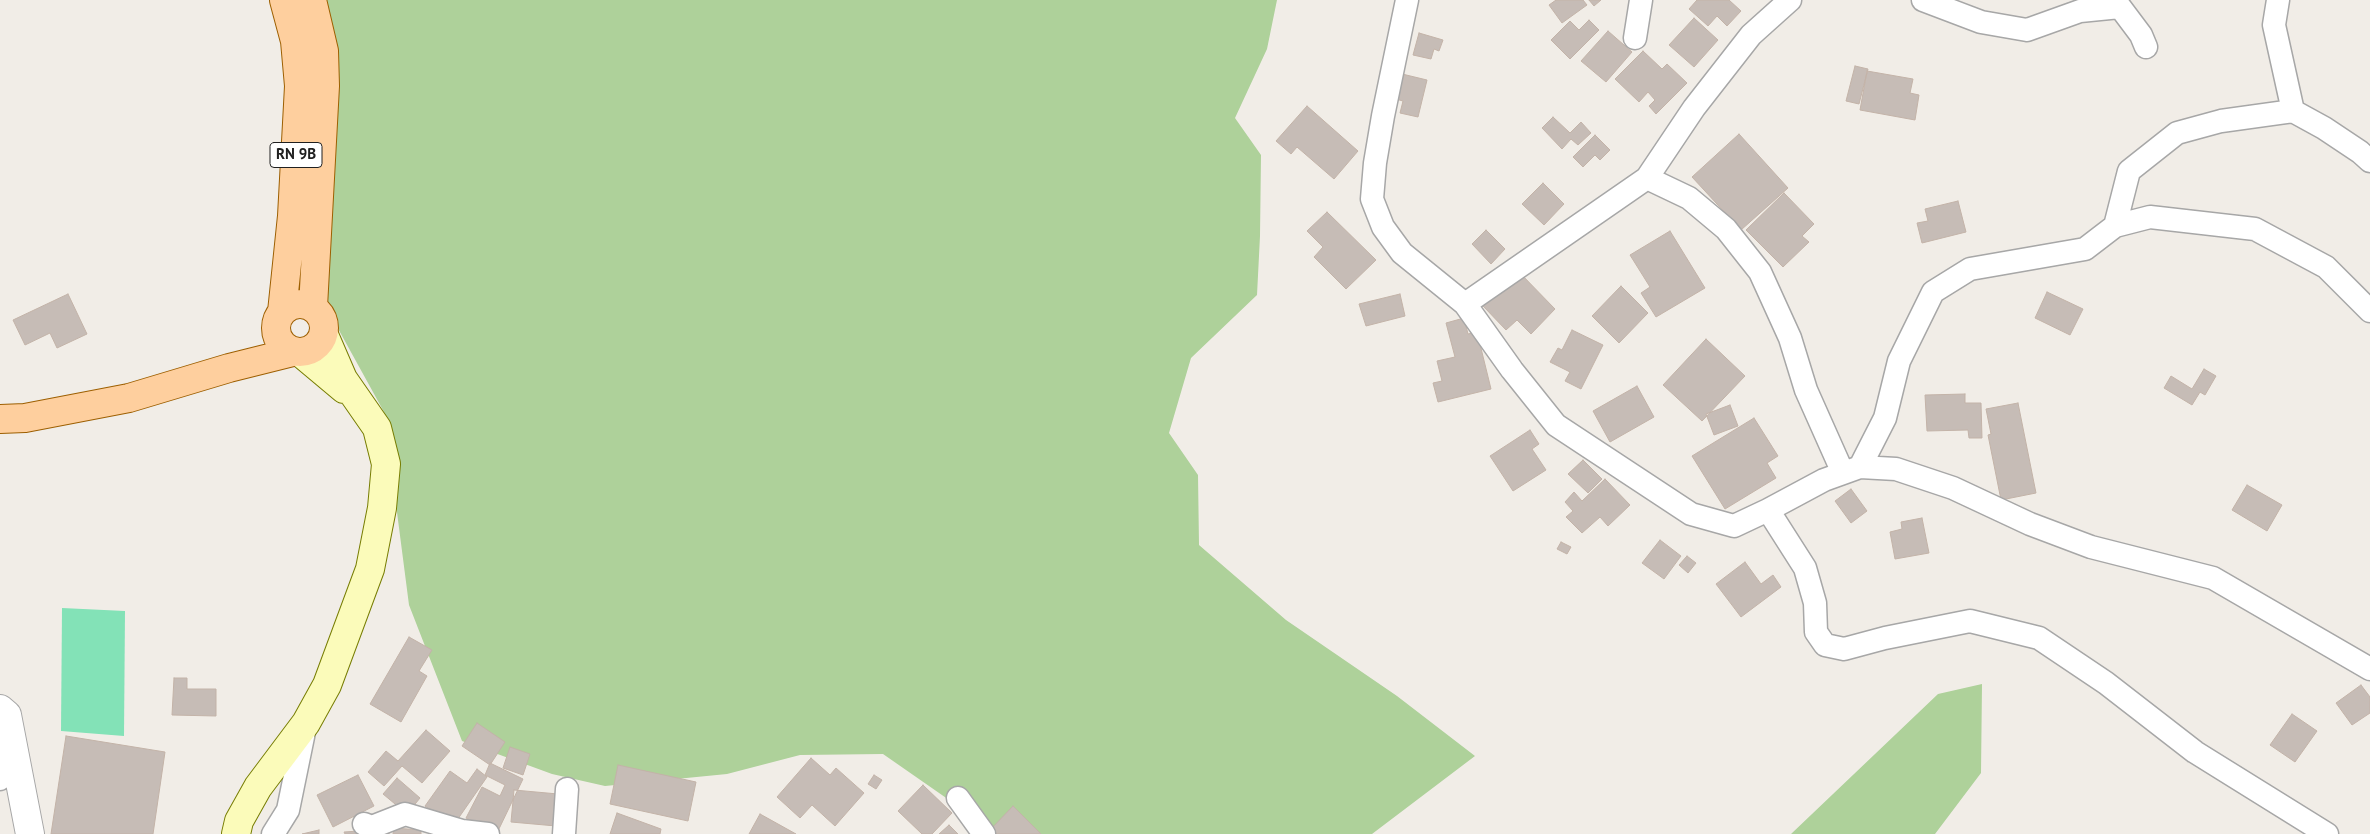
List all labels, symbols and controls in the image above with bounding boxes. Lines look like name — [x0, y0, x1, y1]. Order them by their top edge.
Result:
road number: RN 9B — [270, 142, 322, 168]

